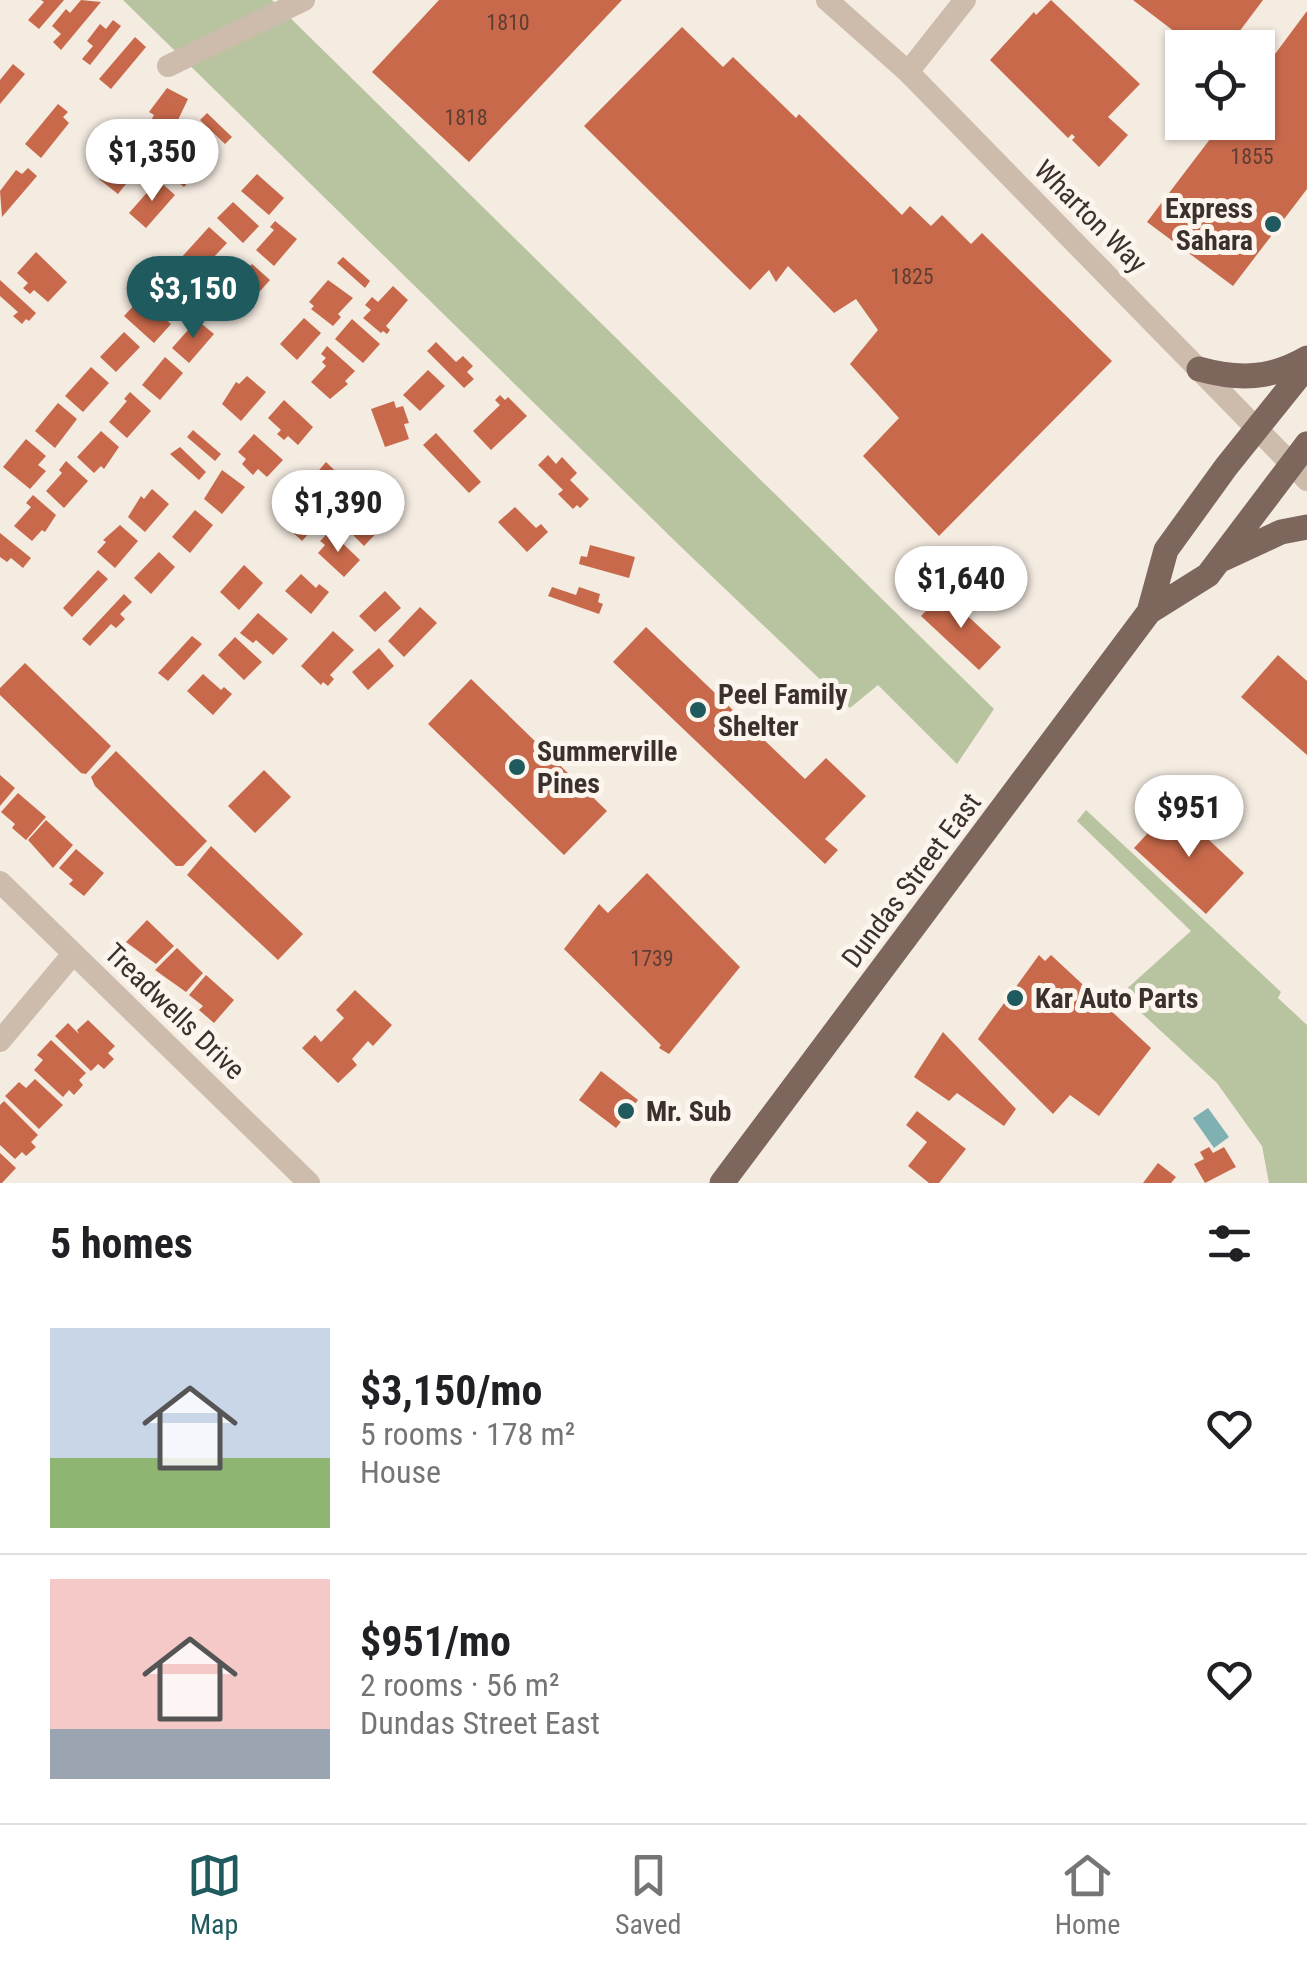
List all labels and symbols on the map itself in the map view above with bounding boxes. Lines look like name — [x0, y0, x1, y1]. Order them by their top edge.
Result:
house number: 1810 — [486, 10, 530, 35]
house number: 1818 — [444, 105, 488, 130]
pin: $1,350 — [71, 119, 233, 204]
house number: 1855 — [1230, 144, 1274, 169]
street label: Wharton Way — [1028, 153, 1154, 280]
place label: Express Sahara — [1165, 192, 1253, 257]
marker: Express Sahara — [1262, 213, 1284, 235]
pin: $3,150 — [112, 256, 274, 341]
house number: 1825 — [890, 264, 934, 289]
pin: $1,390 — [257, 470, 419, 555]
pin: $1,640 — [880, 546, 1042, 631]
place label: Peel Family Shelter — [718, 678, 848, 743]
marker: Peel Family Shelter — [687, 699, 709, 721]
place label: Summerville Pines — [537, 735, 677, 800]
marker: Summerville Pines — [506, 756, 528, 778]
pin: $951 — [1130, 775, 1248, 860]
street label: Dundas Street East — [835, 787, 988, 974]
street label: Treadwells Drive — [98, 936, 251, 1086]
house number: 1739 — [630, 946, 674, 971]
place label: Kar Auto Parts — [1035, 982, 1199, 1015]
marker: Kar Auto Parts — [1004, 987, 1026, 1009]
place label: Mr. Sub — [646, 1095, 731, 1128]
marker: Mr. Sub — [615, 1100, 637, 1122]

